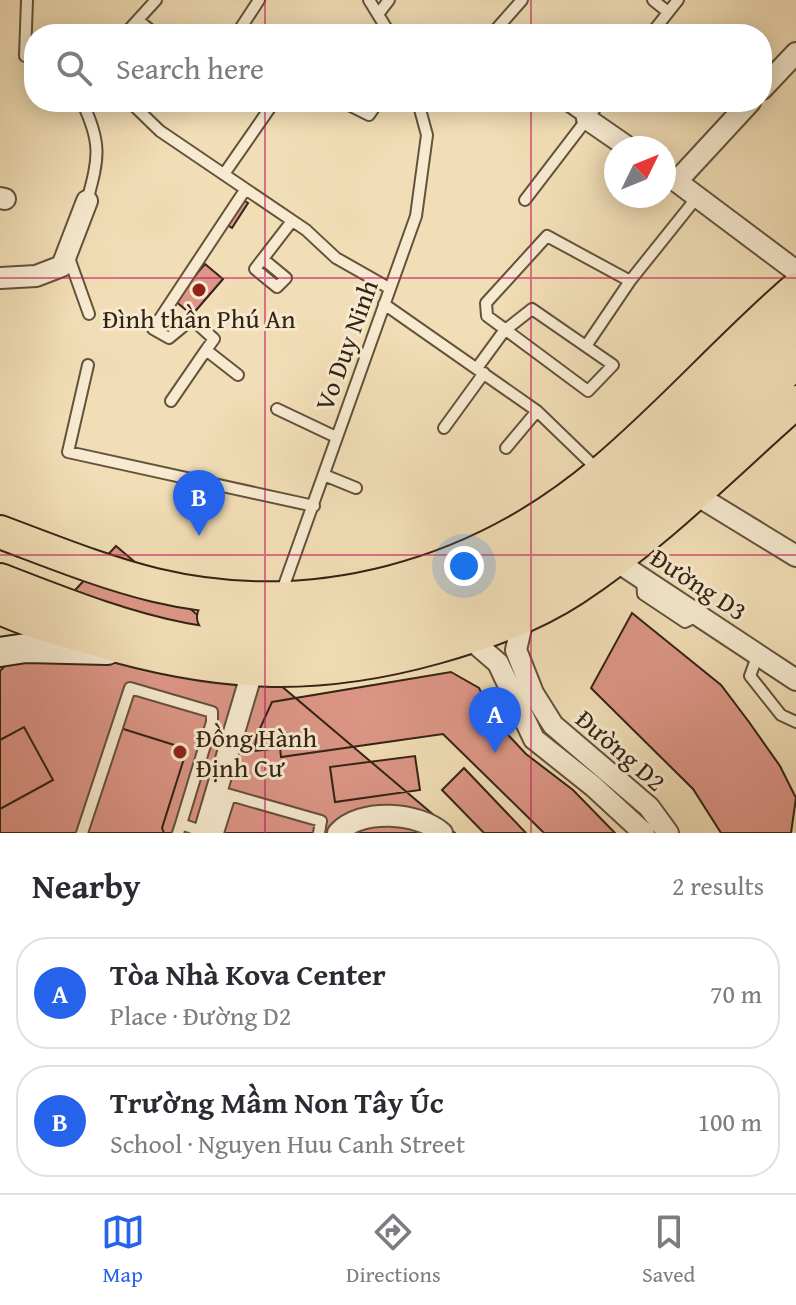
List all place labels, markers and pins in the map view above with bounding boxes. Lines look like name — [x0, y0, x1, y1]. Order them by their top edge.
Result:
marker: Đình thần Phú An — [190, 281, 208, 299]
place label: Đình thần Phú An — [102, 299, 296, 338]
pin: B — [173, 470, 225, 536]
pin: A — [469, 687, 521, 753]
place label: Đồng Hành Định Cư — [196, 718, 317, 787]
marker: Đồng Hành Định Cư — [171, 743, 189, 761]

